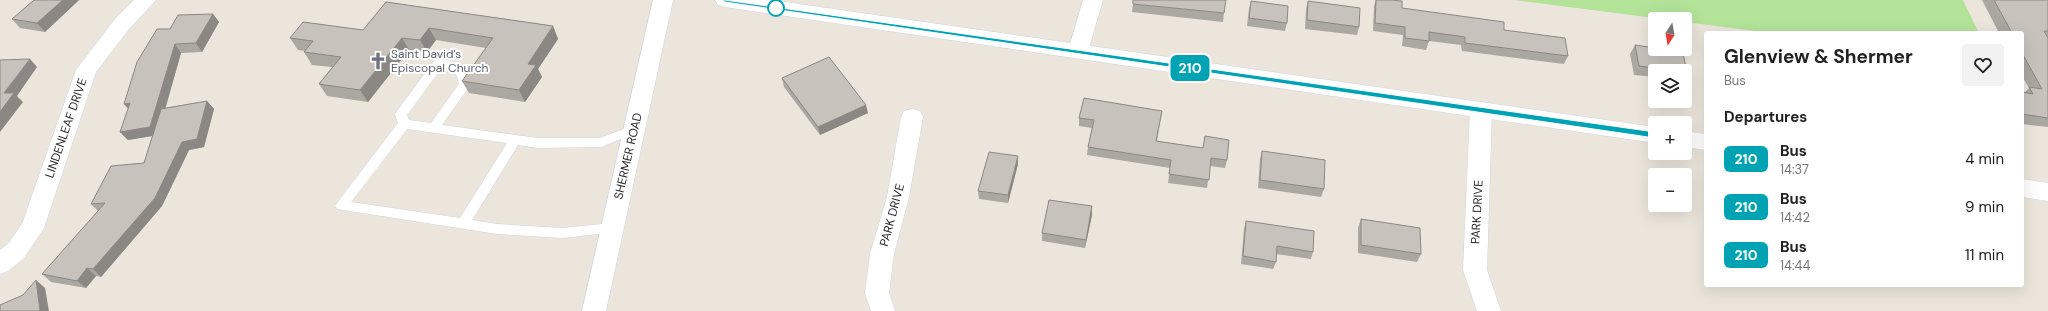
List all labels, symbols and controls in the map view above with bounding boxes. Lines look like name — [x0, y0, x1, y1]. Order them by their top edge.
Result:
unlabelled marker — [767, 0, 785, 17]
north arrow — [1648, 12, 1692, 56]
map controls — [1648, 12, 1692, 212]
text: Glenview & Shermer — [1724, 44, 1913, 69]
button: heart — [1962, 44, 2004, 86]
place label: Saint David's Episcopal Church — [391, 46, 489, 76]
church icon: Saint David's Episcopal Church — [368, 51, 388, 71]
line badge: 210 — [1167, 55, 1213, 81]
text: 210 — [1178, 59, 1202, 77]
button: layers — [1648, 64, 1692, 108]
text: Bus — [1724, 72, 1746, 89]
street label: LINDENLEAF DRIVE — [41, 76, 91, 180]
text: Departures — [1724, 107, 1807, 127]
street label: SHERMER ROAD — [610, 111, 646, 201]
button: + — [1648, 116, 1692, 160]
text: Bus — [1780, 141, 1807, 161]
text: 4 min — [1965, 149, 2004, 169]
text: 210 — [1734, 150, 1758, 168]
text: 14:37 — [1780, 161, 1809, 178]
button: − — [1648, 168, 1692, 212]
street label: PARK DRIVE — [1467, 179, 1487, 244]
street label: PARK DRIVE — [876, 182, 908, 248]
text: Bus — [1780, 189, 1807, 209]
text: 9 min — [1965, 197, 2004, 217]
text: 210 — [1734, 198, 1758, 216]
text: 14:42 — [1780, 209, 1810, 226]
text: Bus — [1780, 237, 1807, 257]
text: 11 min — [1965, 245, 2004, 265]
text: 210 — [1734, 246, 1758, 264]
text: 14:44 — [1780, 257, 1810, 274]

